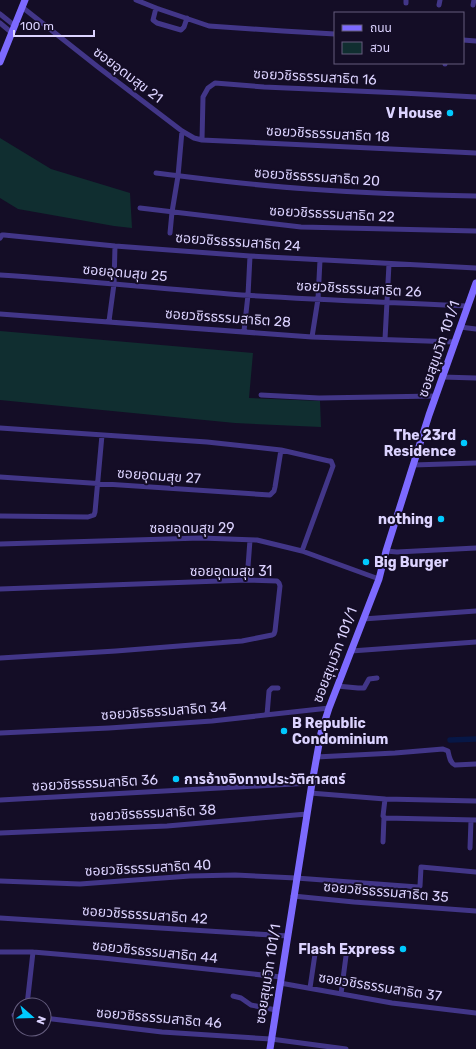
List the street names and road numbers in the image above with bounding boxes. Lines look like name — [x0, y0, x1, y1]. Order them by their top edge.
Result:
street label: ซอยอุดมสุข 21 — [90, 43, 166, 107]
street label: ซอยวชิรธรรมสาธิต 16 — [253, 65, 377, 89]
street label: ซอยวชิรธรรมสาธิต 18 — [266, 122, 390, 146]
street label: ซอยวชิรธรรมสาธิต 20 — [253, 164, 381, 190]
street label: ซอยวชิรธรรมสาธิต 22 — [269, 202, 395, 226]
street label: ซอยวชิรธรรมสาธิต 24 — [175, 229, 302, 255]
street label: ซอยอุดมสุข 25 — [82, 261, 168, 285]
street label: ซอยวชิรธรรมสาธิต 26 — [296, 277, 422, 301]
street label: ซอยสุขุมวิท 101/1 — [415, 299, 463, 399]
street label: ซอยวชิรธรรมสาธิต 28 — [164, 305, 292, 331]
street label: ซอยอุดมสุข 27 — [117, 465, 201, 487]
street label: ซอยอุดมสุข 29 — [149, 520, 235, 537]
street label: ซอยอุดมสุข 31 — [190, 563, 272, 580]
street label: ซอยสุขุมวิท 101/1 — [309, 605, 361, 705]
street label: ซอยวชิรธรรมสาธิต 34 — [100, 698, 228, 724]
street label: ซอยวชิรธรรมสาธิต 36 — [32, 771, 158, 795]
street label: ซอยวชิรธรรมสาธิต 38 — [89, 801, 217, 825]
street label: ซอยวชิรธรรมสาธิต 40 — [84, 856, 212, 880]
street label: ซอยวชิรธรรมสาธิต 35 — [323, 878, 449, 906]
street label: ซอยวชิรธรรมสาธิต 42 — [82, 902, 208, 928]
street label: ซอยสุขุมวิท 101/1 — [252, 923, 284, 1025]
street label: ซอยวชิรธรรมสาธิต 44 — [91, 937, 219, 967]
street label: ซอยวชิรธรรมสาธิต 37 — [317, 969, 443, 1005]
street label: ซอยวชิรธรรมสาธิต 46 — [95, 1004, 223, 1032]

